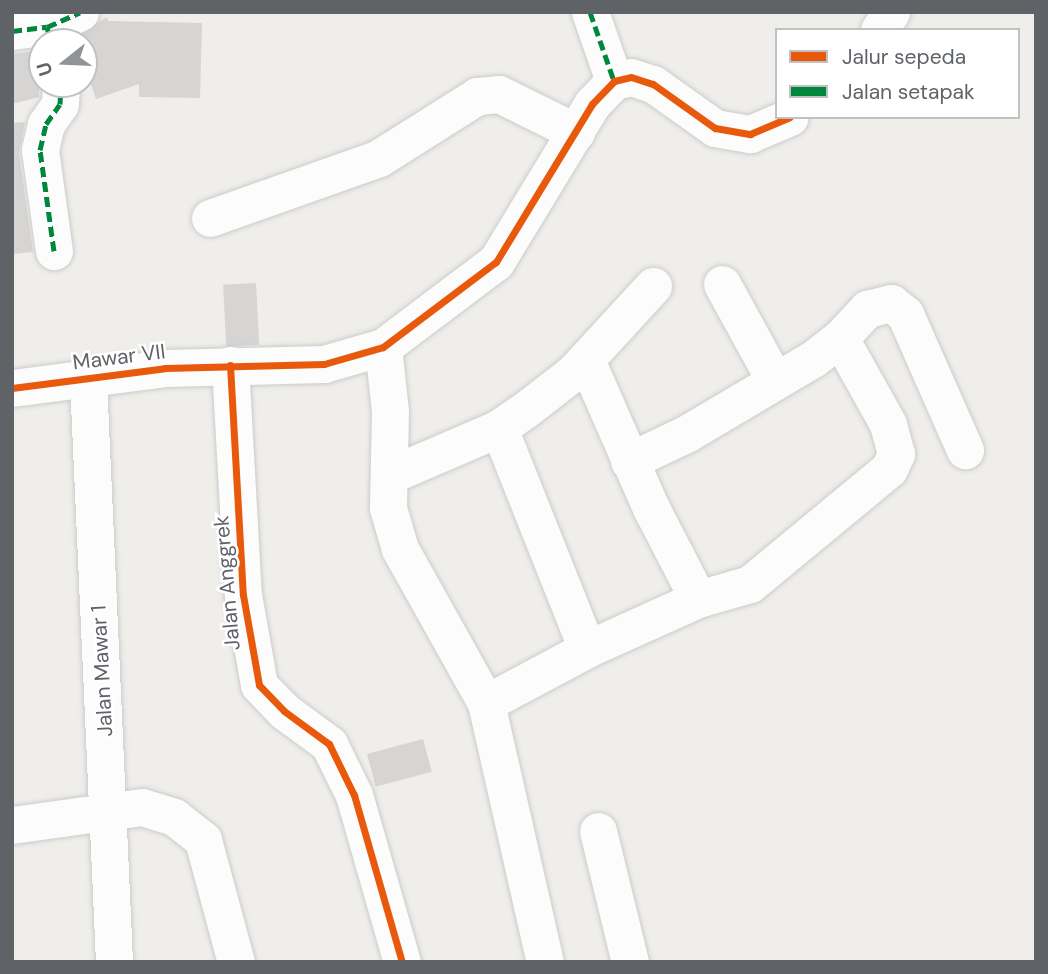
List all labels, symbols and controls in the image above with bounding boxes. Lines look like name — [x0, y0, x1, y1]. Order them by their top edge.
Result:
north arrow — [28, 28, 98, 98]
legend — [775, 28, 1020, 119]
text: Jalur sepeda — [842, 43, 966, 71]
text: U — [31, 59, 58, 79]
text: Jalan setapak — [842, 78, 975, 106]
street label: Mawar VII — [71, 339, 167, 375]
street label: Jalan Anggrek — [209, 515, 245, 651]
street label: Jalan Mawar 1 — [86, 605, 118, 737]

